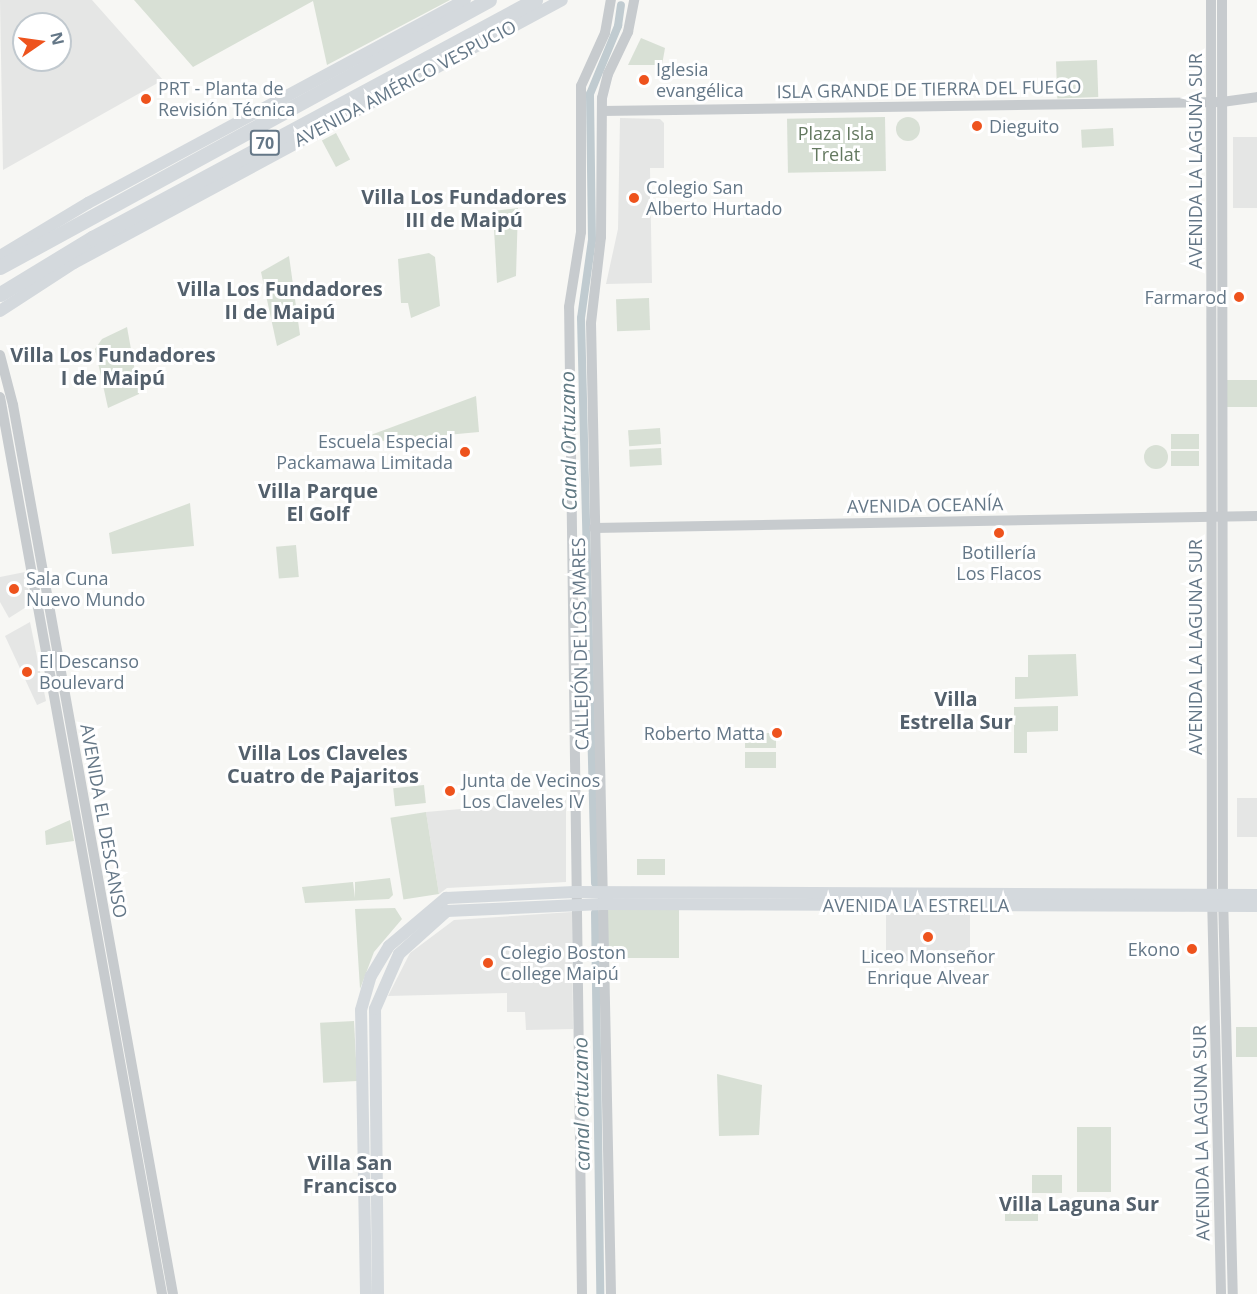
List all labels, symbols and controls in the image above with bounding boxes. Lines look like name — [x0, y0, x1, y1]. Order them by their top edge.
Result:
north arrow — [12, 12, 72, 72]
street label: AVENIDA AMÉRICO VESPUCIO — [290, 15, 520, 151]
text: N — [45, 30, 70, 47]
street label: AVENIDA LA LAGUNA SUR — [1184, 53, 1206, 269]
place label: Iglesia evangélica — [656, 59, 744, 101]
marker: Iglesia evangélica — [637, 73, 651, 87]
street label: ISLA GRANDE DE TIERRA DEL FUEGO — [776, 76, 1082, 102]
place label: PRT - Planta de Revisión Técnica — [158, 78, 295, 121]
marker: PRT - Planta de Revisión Técnica — [139, 92, 153, 106]
place label: Dieguito — [989, 115, 1059, 137]
marker: Dieguito — [970, 119, 984, 133]
park label: Plaza Isla Trelat — [798, 123, 874, 166]
road number: 70 — [248, 130, 282, 156]
place label: Colegio San Alberto Hurtado — [646, 177, 782, 219]
district label: Villa Los Fundadores III de Maipú — [361, 185, 567, 232]
marker: Colegio San Alberto Hurtado — [627, 191, 641, 205]
district label: Villa Los Fundadores II de Maipú — [177, 276, 383, 323]
place label: Farmarod — [1144, 286, 1227, 308]
marker: Farmarod — [1232, 290, 1246, 304]
district label: Villa Los Fundadores I de Maipú — [10, 342, 216, 389]
water label: Canal Ortuzano — [555, 371, 581, 511]
place label: Escuela Especial Packamawa Limitada — [276, 431, 453, 474]
marker: Escuela Especial Packamawa Limitada — [458, 445, 472, 459]
district label: Villa Parque El Golf — [258, 479, 378, 526]
street label: AVENIDA OCEANÍA — [847, 493, 1003, 517]
marker: Botillería Los Flacos — [992, 526, 1006, 540]
street label: CALLEJÓN DE LOS MARES — [567, 537, 593, 751]
street label: AVENIDA LA LAGUNA SUR — [1184, 539, 1206, 755]
place label: Botillería Los Flacos — [956, 542, 1042, 584]
place label: Sala Cuna Nuevo Mundo — [26, 568, 145, 610]
marker: Sala Cuna Nuevo Mundo — [7, 582, 21, 596]
place label: El Descanso Boulevard — [39, 651, 139, 694]
marker: El Descanso Boulevard — [20, 665, 34, 679]
district label: Villa Estrella Sur — [899, 687, 1013, 734]
street label: AVENIDA EL DESCANSO — [76, 722, 132, 920]
place label: Roberto Matta — [644, 722, 765, 744]
marker: Roberto Matta — [770, 726, 784, 740]
district label: Villa Los Claveles Cuatro de Pajaritos — [227, 741, 419, 788]
place label: Junta de Vecinos Los Claveles IV — [462, 770, 600, 812]
marker: Junta de Vecinos Los Claveles IV — [443, 784, 457, 798]
street label: AVENIDA LA ESTRELLA — [823, 894, 1009, 916]
marker: Liceo Monseñor Enrique Alvear — [921, 930, 935, 944]
place label: Ekono — [1128, 938, 1180, 960]
place label: Colegio Boston College Maipú — [500, 942, 626, 984]
marker: Ekono — [1185, 942, 1199, 956]
place label: Liceo Monseñor Enrique Alvear — [861, 946, 995, 988]
marker: Colegio Boston College Maipú — [481, 956, 495, 970]
street label: AVENIDA LA LAGUNA SUR — [1188, 1025, 1214, 1241]
water label: canal ortuzano — [568, 1037, 594, 1171]
district label: Villa San Francisco — [303, 1151, 397, 1198]
district label: Villa Laguna Sur — [999, 1191, 1159, 1215]

